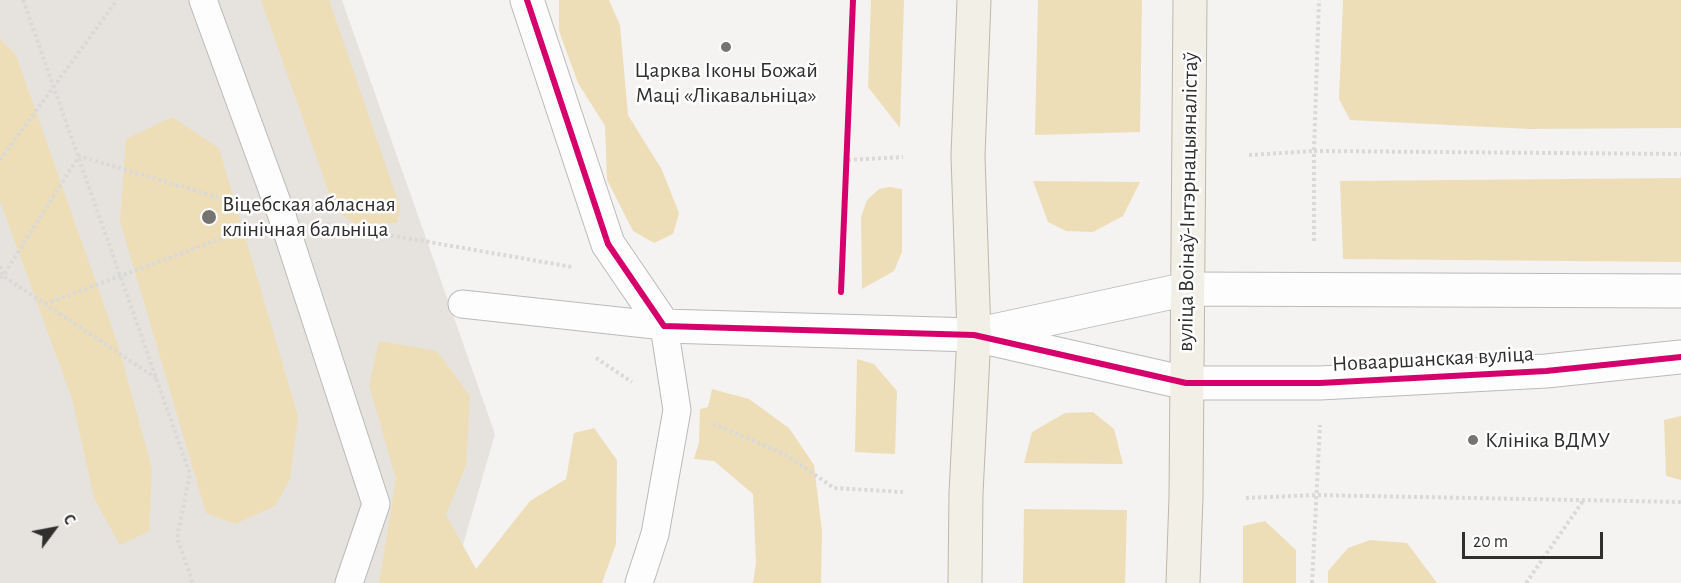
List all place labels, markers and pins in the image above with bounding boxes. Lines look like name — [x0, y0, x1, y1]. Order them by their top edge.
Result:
marker: Царква Іконы Божай Маці «Лікавальніца» — [719, 40, 733, 54]
place label: Царква Іконы Божай Маці «Лікавальніца» — [634, 57, 818, 108]
place label: Віцебская абласная клінічная бальніца — [222, 191, 396, 242]
marker: Віцебская абласная клінічная бальніца — [200, 208, 218, 226]
place label: Клініка ВДМУ — [1485, 427, 1610, 453]
marker: Клініка ВДМУ — [1466, 433, 1480, 447]

